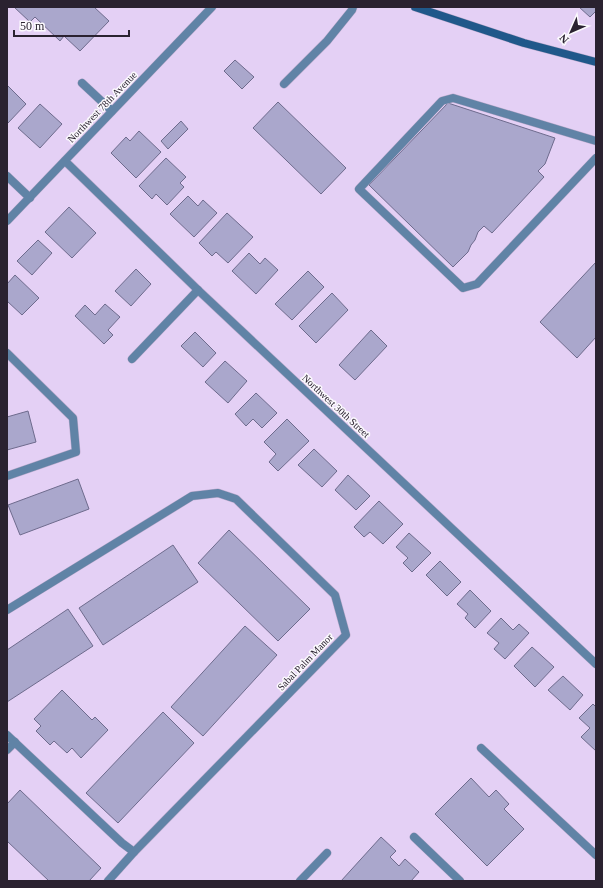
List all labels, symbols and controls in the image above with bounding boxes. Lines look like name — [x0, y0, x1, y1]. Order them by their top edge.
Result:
scale bar — [14, 12, 129, 38]
north arrow — [551, 12, 591, 52]
text: 50 m — [20, 19, 45, 33]
text: N — [557, 32, 571, 46]
street label: Northwest 78th Avenue — [65, 69, 139, 145]
street label: Northwest 30th Street — [300, 372, 372, 440]
street label: Sabal Palm Manor — [275, 631, 335, 693]

